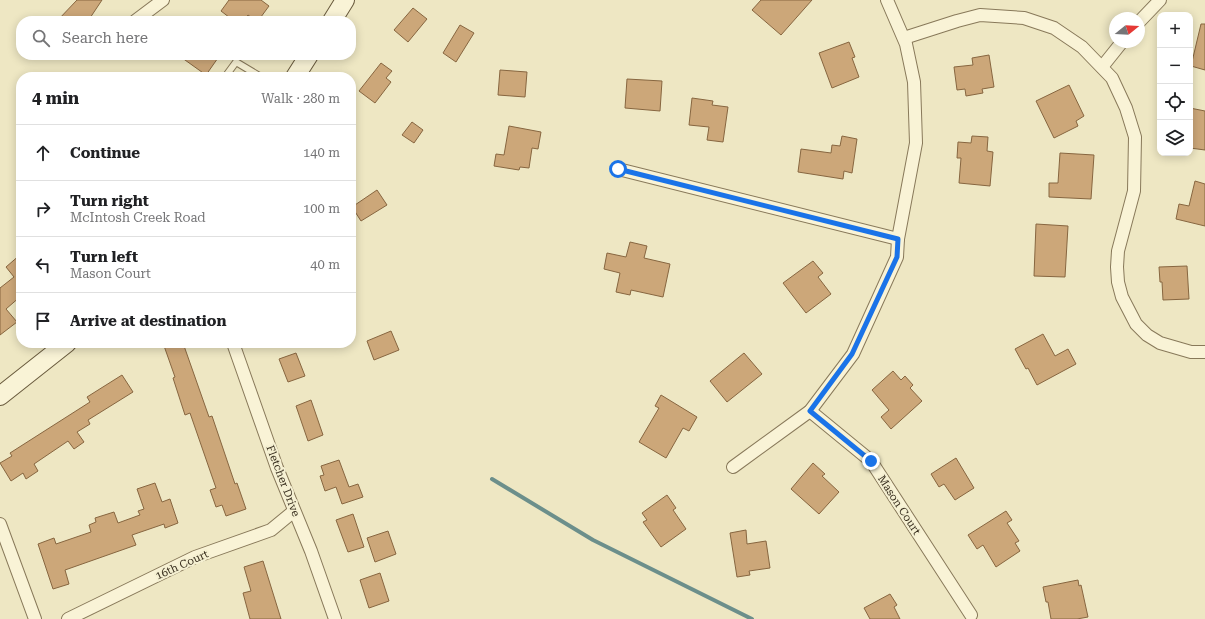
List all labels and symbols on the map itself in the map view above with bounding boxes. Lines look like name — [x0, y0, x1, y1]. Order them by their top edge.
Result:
north arrow — [1109, 12, 1145, 48]
route start — [609, 160, 627, 178]
street label: Fletcher Drive — [263, 443, 303, 519]
route end — [862, 452, 880, 470]
street label: Mason Court — [875, 473, 923, 537]
street label: 16th Court — [153, 548, 211, 582]

